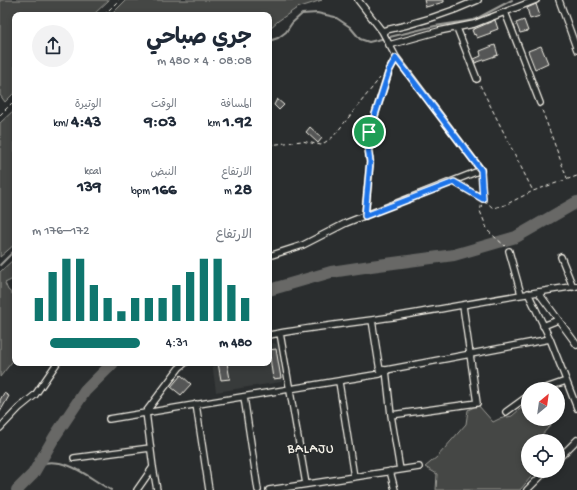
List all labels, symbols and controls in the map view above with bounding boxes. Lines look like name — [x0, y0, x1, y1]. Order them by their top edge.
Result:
button: share — [32, 25, 74, 67]
text: جري صباحي — [146, 26, 252, 52]
text: 08:08 · 4 × 480 m — [157, 54, 252, 69]
text: الوتيرة — [75, 99, 101, 111]
text: الوقت — [151, 99, 177, 111]
text: المسافة — [221, 99, 252, 111]
text: 4:43 — [71, 113, 101, 133]
text: 9:03 — [144, 113, 177, 133]
text: 1.92 — [223, 113, 252, 133]
pin — [352, 115, 386, 149]
text: /km — [53, 118, 71, 130]
text: km — [208, 118, 223, 130]
icon: arrive — [358, 121, 380, 143]
text: kcal — [84, 166, 101, 178]
text: النبض — [150, 167, 177, 179]
text: الارتفاع — [221, 167, 252, 179]
text: 139 — [77, 178, 101, 198]
text: 166 — [153, 181, 177, 201]
text: 28 — [234, 181, 252, 201]
text: bpm — [131, 186, 153, 198]
text: m — [224, 186, 234, 198]
text: 172–176 m — [32, 224, 89, 239]
text: الارتفاع — [216, 228, 252, 243]
text: 4:31 — [166, 336, 188, 351]
text: 480 m — [219, 336, 252, 351]
north arrow — [521, 382, 565, 426]
map controls — [521, 382, 565, 478]
button: locate — [521, 434, 565, 478]
district label: BALAJU — [286, 442, 335, 457]

